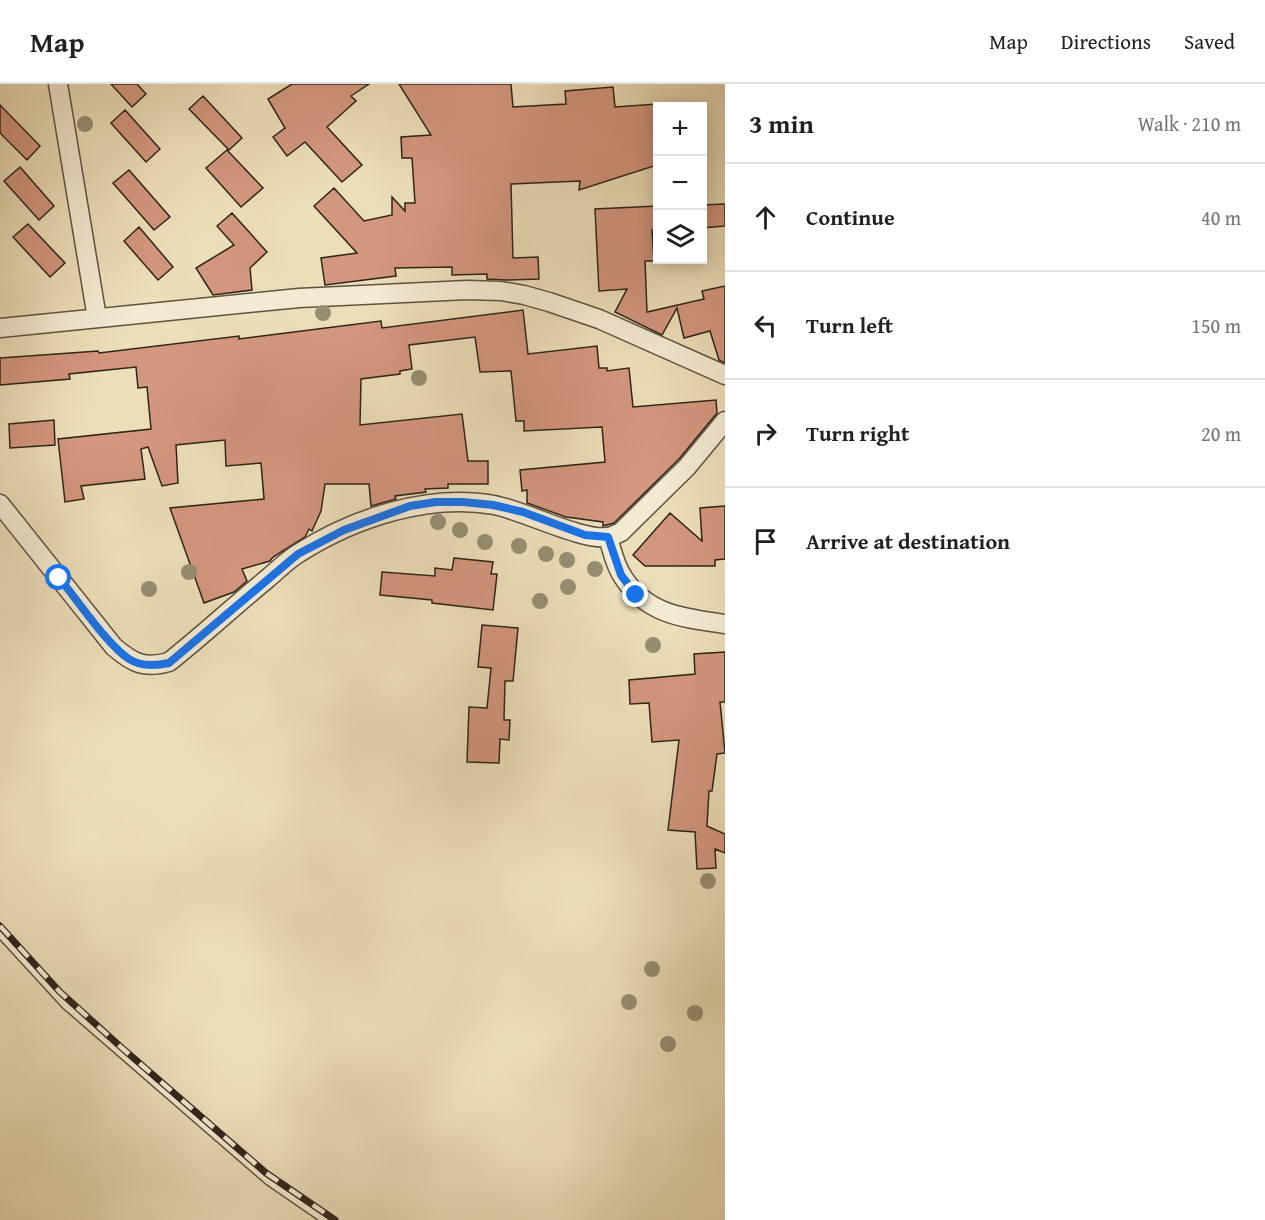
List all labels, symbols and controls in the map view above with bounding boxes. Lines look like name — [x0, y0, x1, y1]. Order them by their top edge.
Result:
text: Map — [30, 21, 84, 62]
text: Map — [989, 26, 1028, 57]
text: Directions — [1061, 26, 1151, 57]
text: Saved — [1184, 26, 1235, 57]
map controls — [653, 102, 707, 264]
button: + — [653, 102, 707, 156]
text: 3 min — [749, 104, 814, 143]
text: Walk · 210 m — [1138, 109, 1241, 138]
button: − — [653, 156, 707, 210]
icon: ahead — [749, 201, 782, 234]
text: Continue — [806, 201, 895, 233]
text: 40 m — [1201, 203, 1241, 232]
button: layers — [653, 210, 707, 264]
icon: left — [749, 309, 782, 342]
text: Turn left — [806, 309, 893, 341]
text: 150 m — [1191, 311, 1241, 340]
icon: right — [749, 417, 782, 450]
text: Turn right — [806, 417, 909, 449]
text: 20 m — [1201, 419, 1241, 448]
icon: arrive — [749, 525, 782, 558]
text: Arrive at destination — [806, 525, 1010, 557]
route start — [45, 564, 71, 590]
route end — [622, 581, 648, 607]

